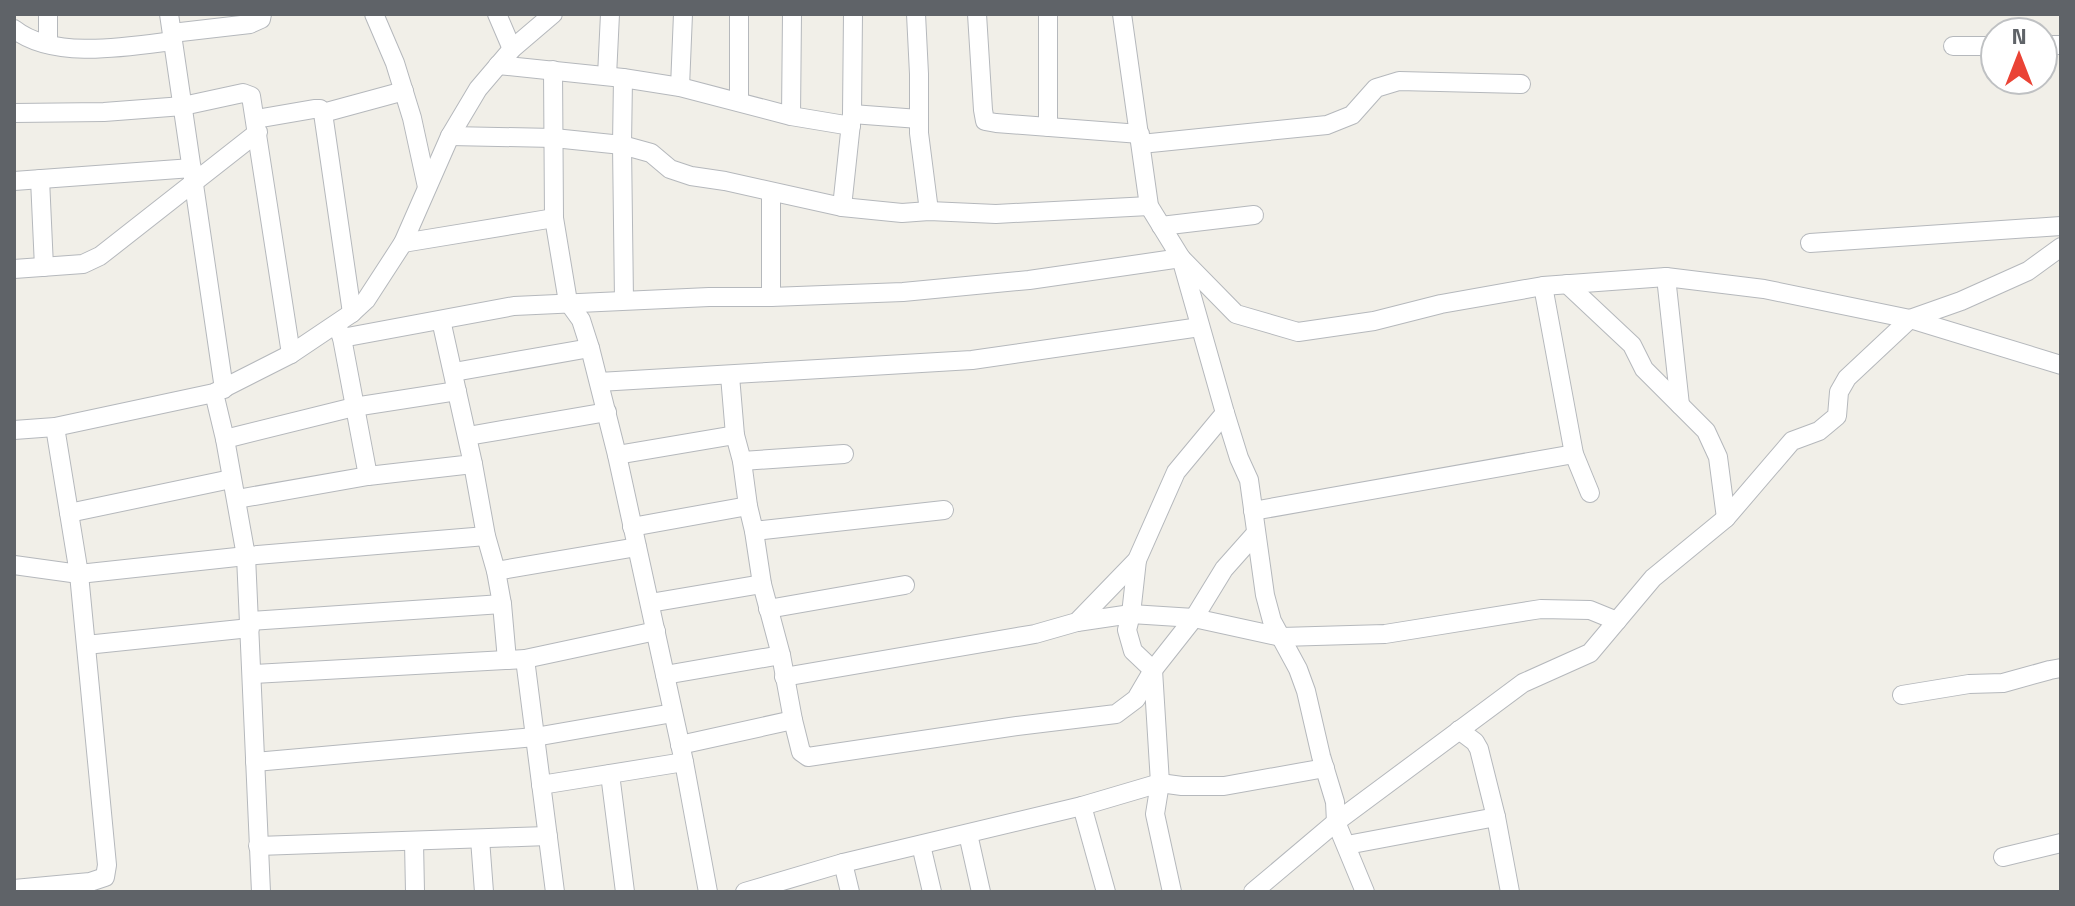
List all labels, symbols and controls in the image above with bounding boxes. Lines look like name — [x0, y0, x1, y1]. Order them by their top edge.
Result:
north arrow — [1979, 16, 2059, 96]
text: N — [2011, 19, 2027, 53]

